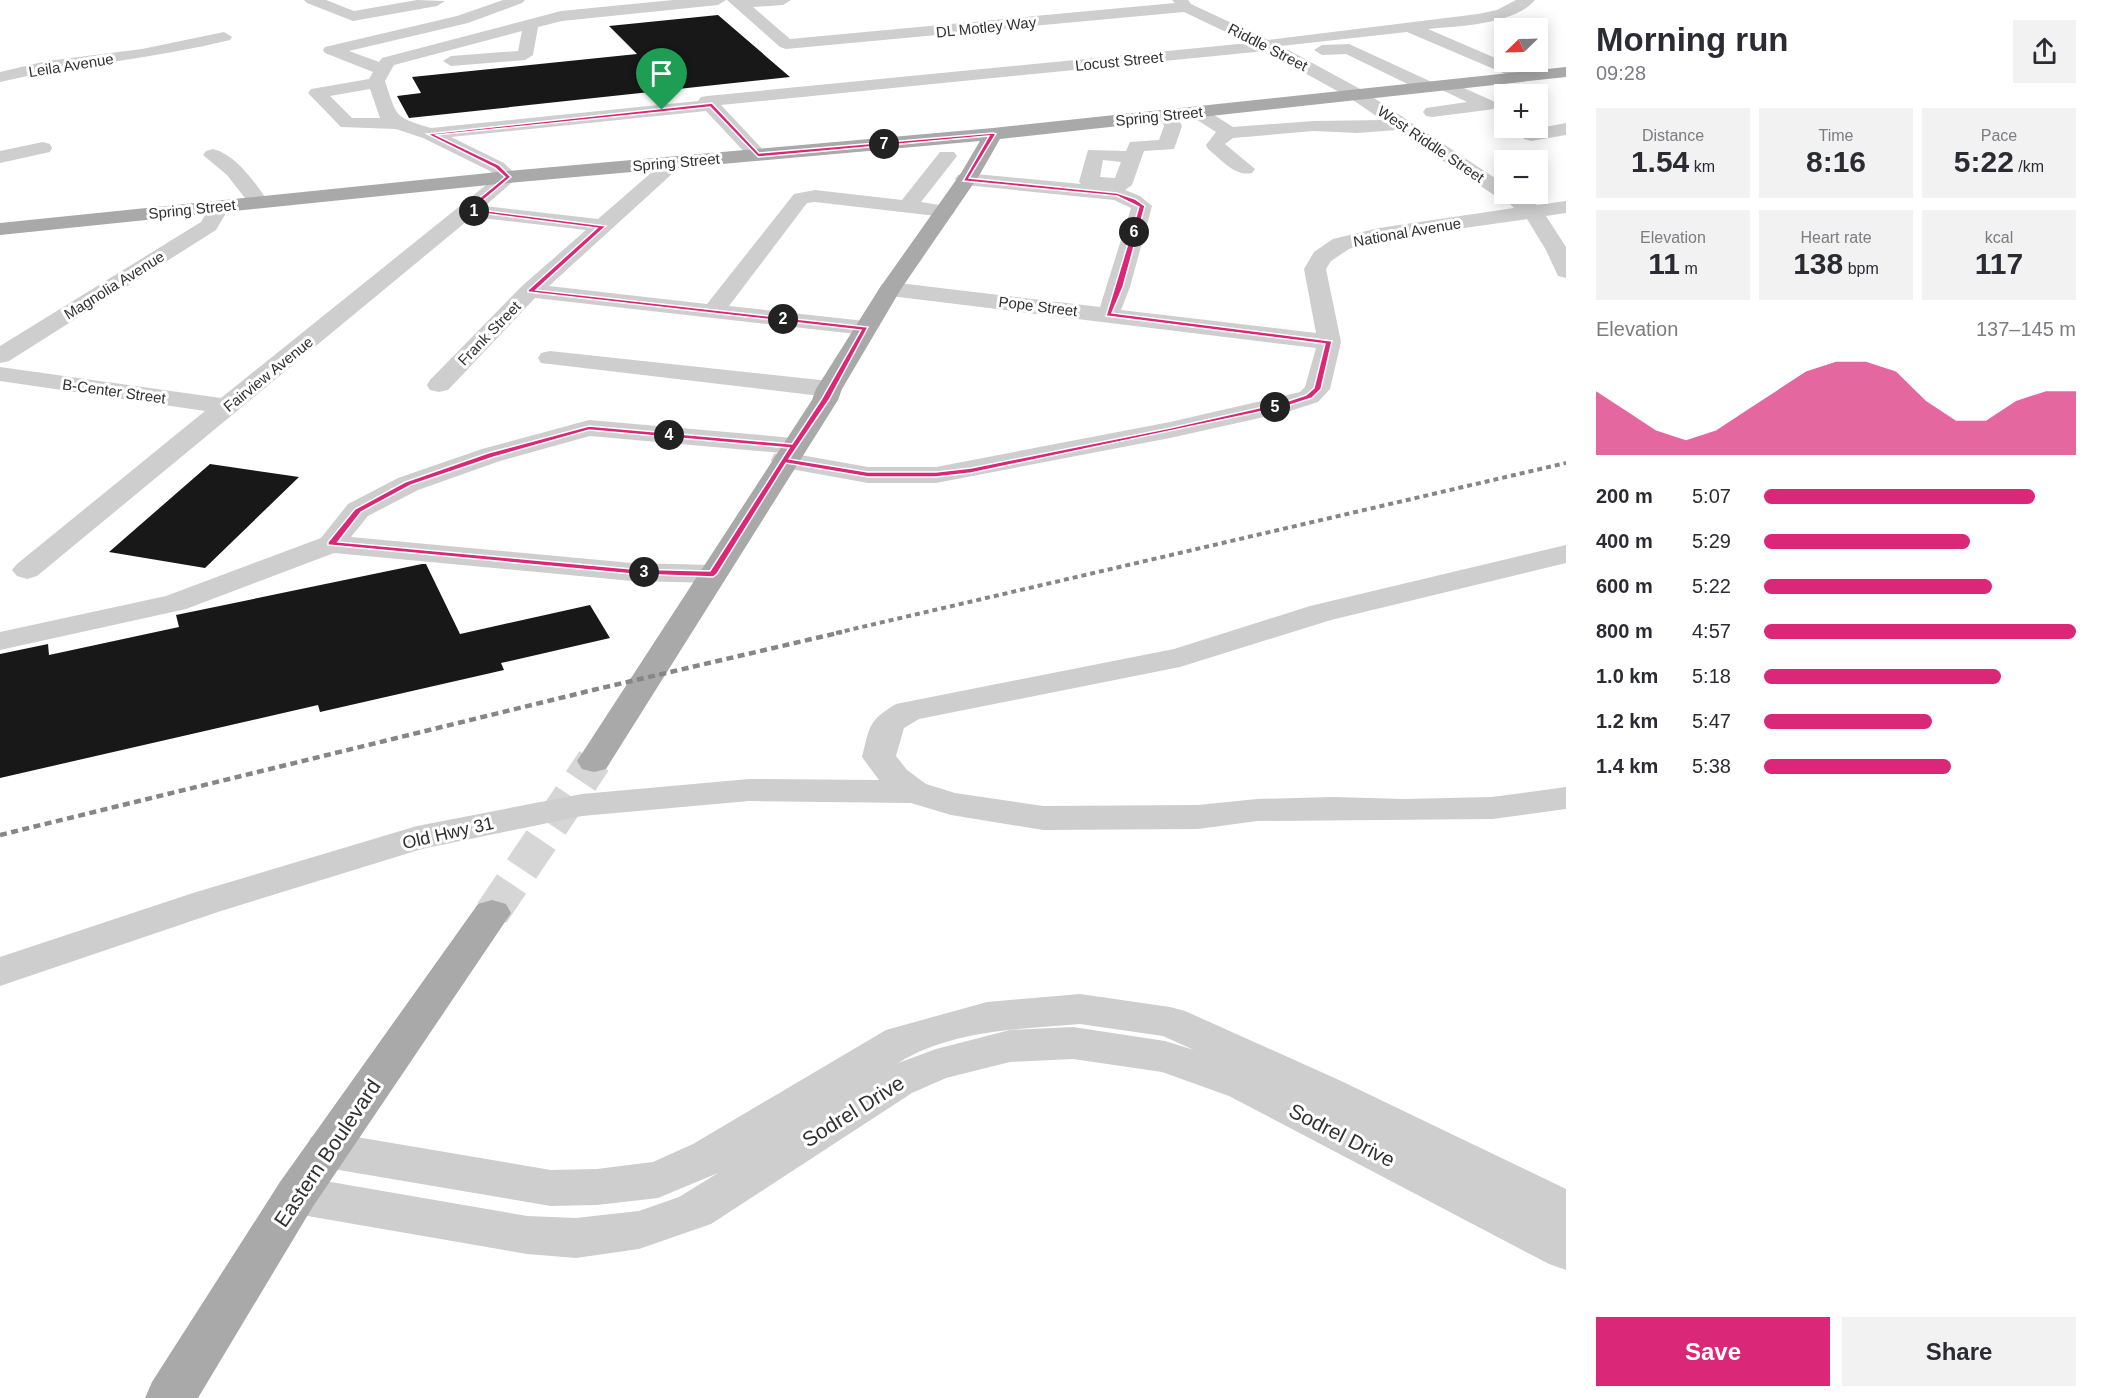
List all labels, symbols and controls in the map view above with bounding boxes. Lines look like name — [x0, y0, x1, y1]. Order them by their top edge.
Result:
street label: DL Motley Way — [935, 13, 1037, 41]
north arrow — [1494, 18, 1548, 72]
map controls — [1494, 18, 1548, 204]
street label: Riddle Street — [1226, 20, 1311, 75]
button: share — [2013, 20, 2076, 83]
text: Morning run — [1596, 21, 1788, 58]
pin — [636, 48, 687, 110]
street label: Locust Street — [1074, 48, 1165, 74]
street label: Leila Avenue — [27, 50, 115, 80]
icon: arrive — [645, 57, 678, 90]
text: 09:28 — [1596, 62, 1646, 84]
button: + — [1494, 84, 1548, 138]
street label: West Riddle Street — [1375, 102, 1488, 186]
street label: Spring Street — [1115, 103, 1204, 129]
text: Distance — [1642, 127, 1704, 144]
text: Time — [1819, 127, 1853, 144]
text: Pace — [1981, 127, 2017, 144]
pin: 7 — [869, 129, 899, 159]
text: 7 — [880, 135, 888, 152]
text: 1.54 — [1631, 145, 1689, 178]
text: 8:16 — [1806, 145, 1866, 178]
text: 5:22 — [1954, 145, 2014, 178]
street label: Spring Street — [632, 150, 721, 174]
button: − — [1494, 150, 1548, 204]
text: km — [1689, 158, 1715, 175]
text: /km — [2014, 158, 2044, 175]
street label: Spring Street — [148, 196, 237, 222]
pin: 1 — [459, 196, 489, 226]
text: 1 — [470, 202, 478, 219]
street label: National Avenue — [1352, 214, 1462, 250]
pin: 6 — [1119, 217, 1149, 247]
text: 6 — [1130, 223, 1138, 240]
text: Elevation — [1640, 229, 1706, 246]
text: Heart rate — [1800, 229, 1872, 246]
text: kcal — [1985, 229, 2013, 246]
street label: Magnolia Avenue — [61, 247, 167, 323]
text: 11 — [1648, 247, 1680, 280]
text: 138 — [1793, 247, 1843, 280]
text: 117 — [1975, 247, 2023, 280]
text: m — [1680, 260, 1698, 277]
text: bpm — [1843, 260, 1879, 277]
street label: Pope Street — [998, 293, 1079, 319]
street label: Frank Street — [454, 297, 524, 369]
pin: 2 — [768, 304, 798, 334]
text: 2 — [779, 310, 787, 327]
text: Elevation — [1596, 318, 1678, 340]
text: 137–145 m — [1976, 318, 2076, 340]
street label: Fairview Avenue — [220, 333, 316, 415]
street label: B-Center Street — [61, 375, 168, 407]
pin: 5 — [1260, 392, 1290, 422]
text: 5 — [1271, 398, 1279, 415]
pin: 4 — [654, 420, 684, 450]
text: 4 — [665, 426, 673, 443]
text: 200 m — [1596, 485, 1653, 507]
text: 5:07 — [1692, 485, 1731, 507]
text: 400 m — [1596, 530, 1653, 552]
text: 5:29 — [1692, 530, 1731, 552]
pin: 3 — [629, 557, 659, 587]
text: 3 — [640, 563, 648, 580]
text: 600 m — [1596, 575, 1653, 597]
text: 5:22 — [1692, 575, 1731, 597]
text: 800 m — [1596, 620, 1653, 642]
text: 4:57 — [1692, 620, 1731, 642]
text: 1.0 km — [1596, 665, 1658, 687]
text: 5:18 — [1692, 665, 1731, 687]
text: 1.2 km — [1596, 710, 1658, 732]
text: 5:47 — [1692, 710, 1731, 732]
text: 1.4 km — [1596, 755, 1658, 777]
text: 5:38 — [1692, 755, 1731, 777]
street label: Old Hwy 31 — [400, 813, 496, 853]
street label: Sodrel Drive — [798, 1071, 908, 1151]
street label: Eastern Boulevard — [269, 1075, 385, 1231]
street label: Sodrel Drive — [1285, 1099, 1399, 1171]
button: Save — [1596, 1317, 1830, 1386]
button: Share — [1842, 1317, 2076, 1386]

